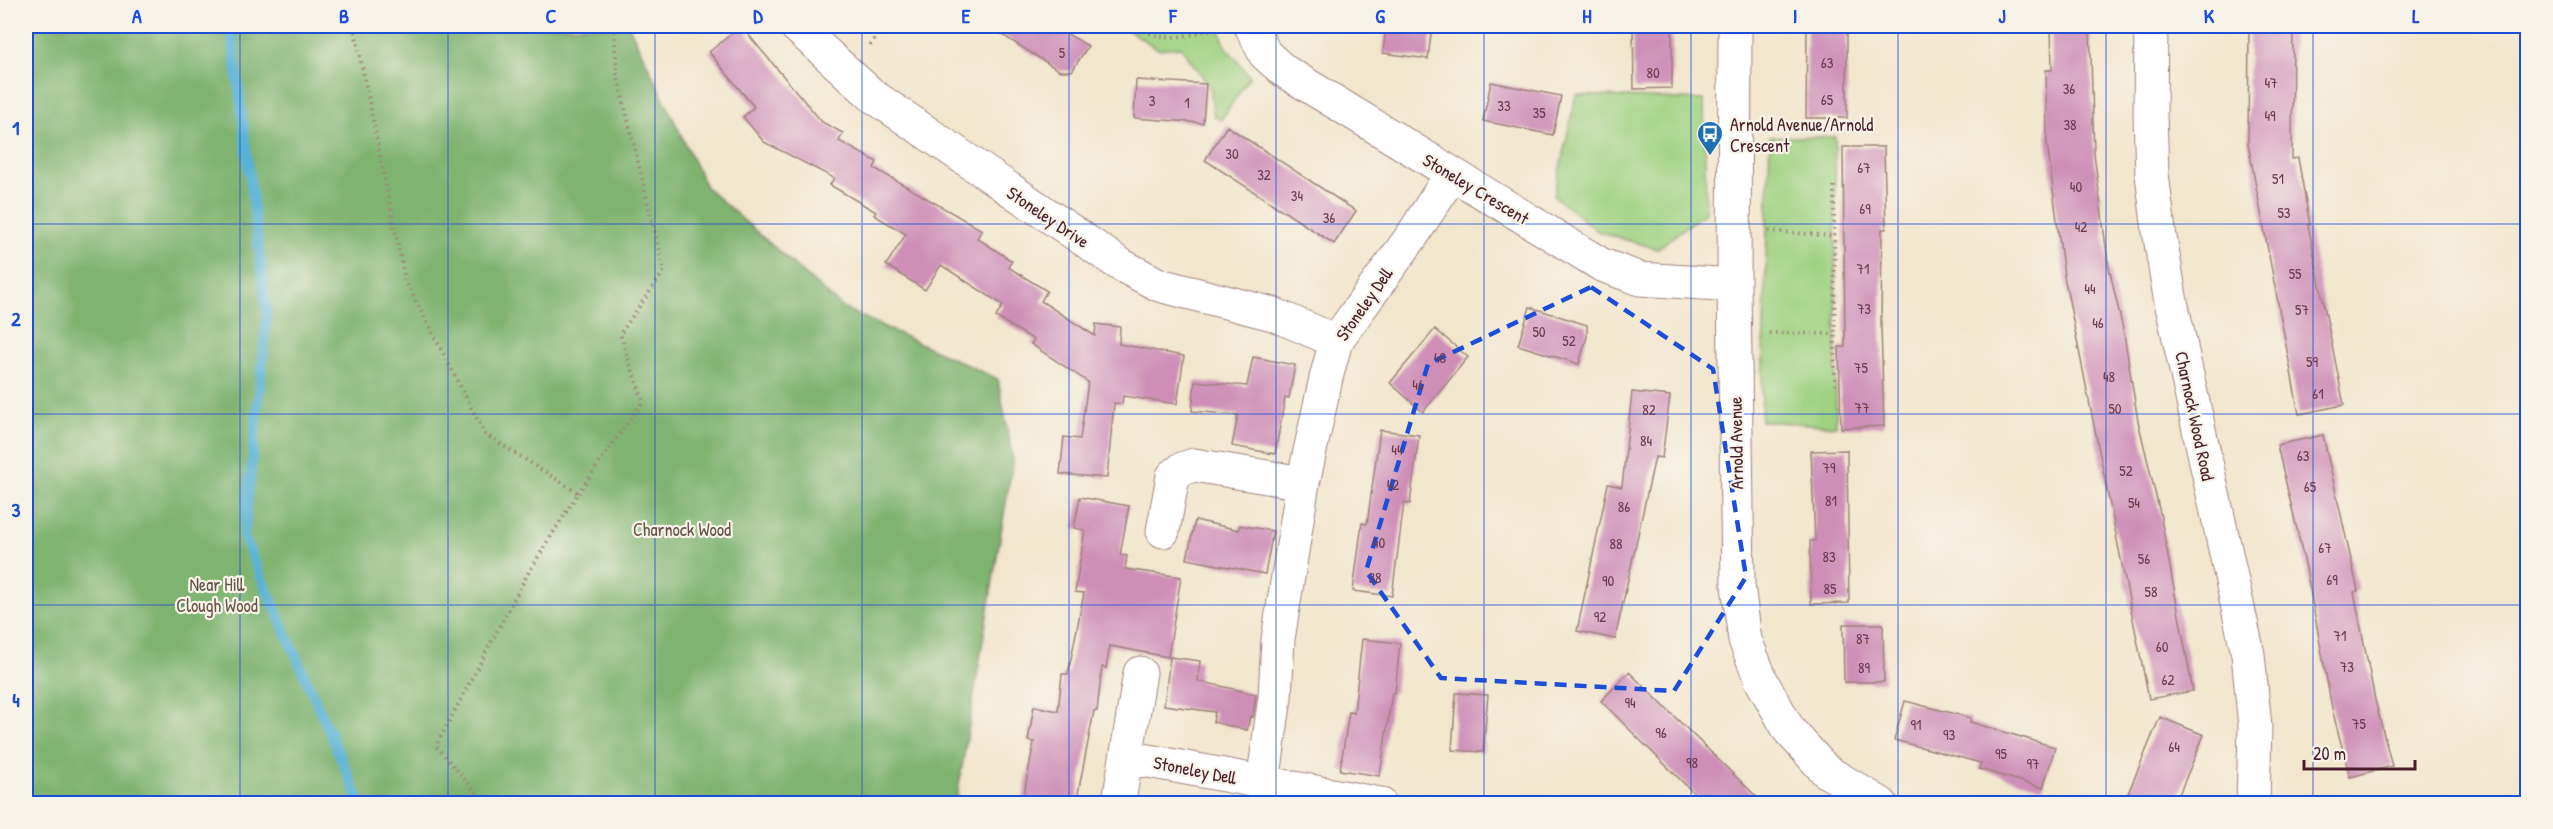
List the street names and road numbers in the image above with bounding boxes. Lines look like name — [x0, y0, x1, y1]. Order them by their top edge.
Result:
street label: Stoneley Crescent — [1418, 147, 1535, 231]
street label: Stoneley Drive — [1002, 180, 1094, 254]
street label: Stoneley Dell — [1330, 262, 1399, 346]
street label: Charnock Wood Road — [2169, 349, 2221, 483]
street label: Arnold Avenue — [1723, 396, 1749, 490]
street label: Stoneley Dell — [1151, 750, 1239, 790]

